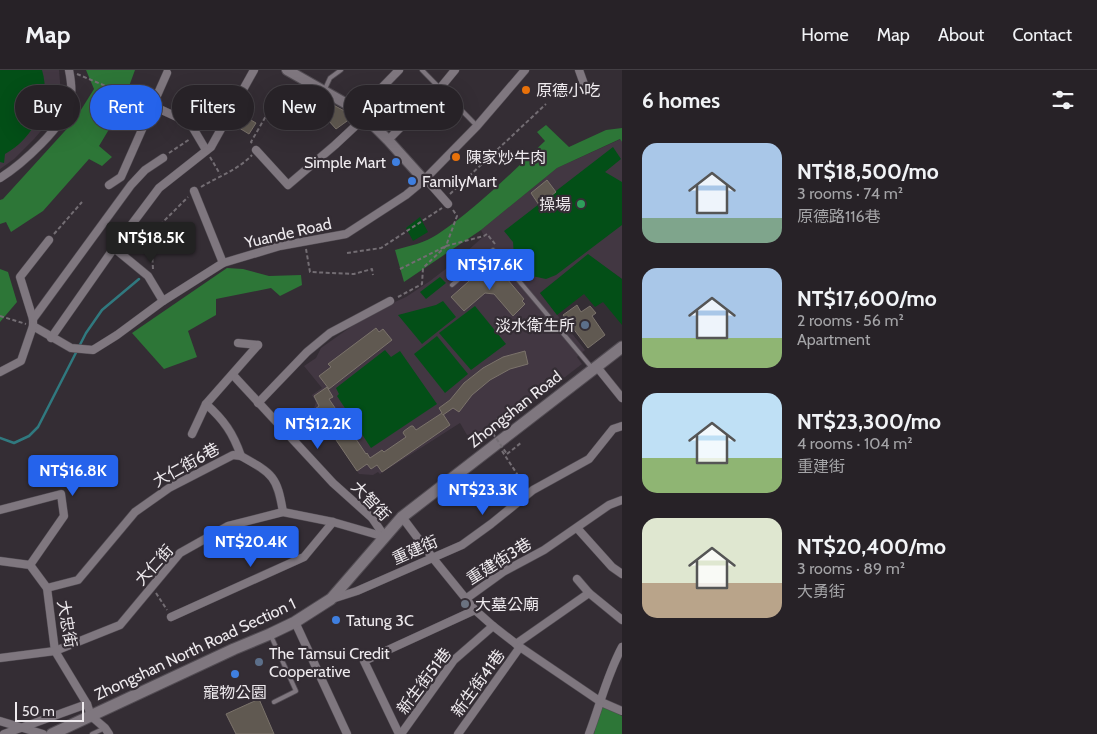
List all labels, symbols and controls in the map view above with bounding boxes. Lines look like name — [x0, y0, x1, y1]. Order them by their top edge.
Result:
text: Map — [25, 20, 71, 49]
text: Home — [801, 24, 849, 46]
text: Map — [877, 24, 910, 46]
text: About — [938, 24, 984, 46]
text: Contact — [1012, 24, 1072, 46]
place label: 原德小吃 — [536, 81, 600, 100]
marker: 原德小吃 — [520, 84, 532, 96]
chip: Buy — [15, 85, 80, 130]
chip: Rent — [90, 85, 162, 130]
chip: Filters — [172, 85, 254, 130]
chip: New — [264, 85, 334, 130]
chip: Apartment — [344, 85, 463, 130]
icon: filters — [1049, 86, 1077, 114]
text: 6 homes — [642, 88, 720, 113]
place label: 陳家炒牛肉 — [466, 148, 546, 167]
marker: 陳家炒牛肉 — [450, 151, 462, 163]
place label: Simple Mart — [304, 153, 387, 172]
marker: Simple Mart — [390, 156, 402, 168]
text: NT$18,500/mo — [797, 159, 939, 184]
icon: home — [682, 163, 742, 223]
place label: FamilyMart — [422, 172, 498, 191]
marker: FamilyMart — [406, 175, 418, 187]
text: 3 rooms · 74 m² — [797, 184, 903, 203]
place label: 操場 — [539, 195, 571, 214]
marker: 操場 — [575, 198, 587, 210]
text: 原德路116巷 — [797, 207, 881, 226]
street label: Yuande Road — [242, 214, 333, 252]
pin: NT$18.5K — [99, 222, 203, 264]
text: NT$18.5K — [117, 228, 185, 247]
pin: NT$17.6K — [438, 248, 542, 291]
text: NT$17.6K — [457, 255, 523, 274]
text: NT$17,600/mo — [797, 286, 937, 311]
icon: home — [682, 288, 742, 348]
text: 2 rooms · 56 m² — [797, 311, 904, 330]
place label: 淡水衛生所 — [495, 316, 575, 335]
marker: 淡水衛生所 — [579, 319, 591, 331]
text: Apartment — [797, 330, 870, 349]
street label: Zhongshan Road — [464, 367, 566, 451]
pin: NT$12.2K — [266, 408, 370, 450]
text: NT$23,300/mo — [797, 409, 941, 434]
icon: home — [682, 413, 742, 473]
text: NT$12.2K — [285, 414, 351, 433]
text: 4 rooms · 104 m² — [797, 434, 913, 453]
street label: 大仁街6巷 — [149, 439, 223, 491]
pin: NT$16.8K — [21, 454, 125, 497]
text: 重建街 — [797, 457, 845, 476]
text: NT$16.8K — [39, 461, 107, 480]
pin: NT$23.3K — [431, 474, 535, 516]
street label: 大智街 — [347, 477, 395, 525]
text: NT$23.3K — [449, 480, 517, 499]
pin: NT$20.4K — [199, 526, 303, 568]
text: NT$20.4K — [215, 532, 287, 551]
street label: 重建街 — [389, 532, 441, 568]
street label: 重建街3巷 — [463, 534, 535, 588]
text: NT$20,400/mo — [797, 534, 946, 559]
icon: home — [682, 538, 742, 598]
street label: 大仁街 — [131, 541, 177, 589]
text: 3 rooms · 89 m² — [797, 559, 905, 578]
text: 大勇街 — [797, 582, 845, 601]
street label: Zhongshan North Road Section 1 — [91, 594, 299, 704]
place label: 大墓公廟 — [475, 595, 539, 614]
marker: 大墓公廟 — [459, 598, 471, 610]
street label: 大忠街 — [53, 599, 81, 649]
place label: Tatung 3C — [346, 611, 414, 630]
marker: Tatung 3C — [330, 614, 342, 626]
place label: The Tamsui Credit Cooperative — [269, 644, 390, 681]
street label: 新生街51巷 — [393, 644, 455, 718]
street label: 新生街41巷 — [447, 646, 509, 720]
marker: The Tamsui Credit Cooperative — [253, 656, 265, 668]
marker: 寵物公園 — [229, 668, 241, 680]
place label: 寵物公園 — [203, 683, 267, 702]
scale bar — [15, 699, 84, 722]
text: 50 m — [22, 702, 55, 720]

